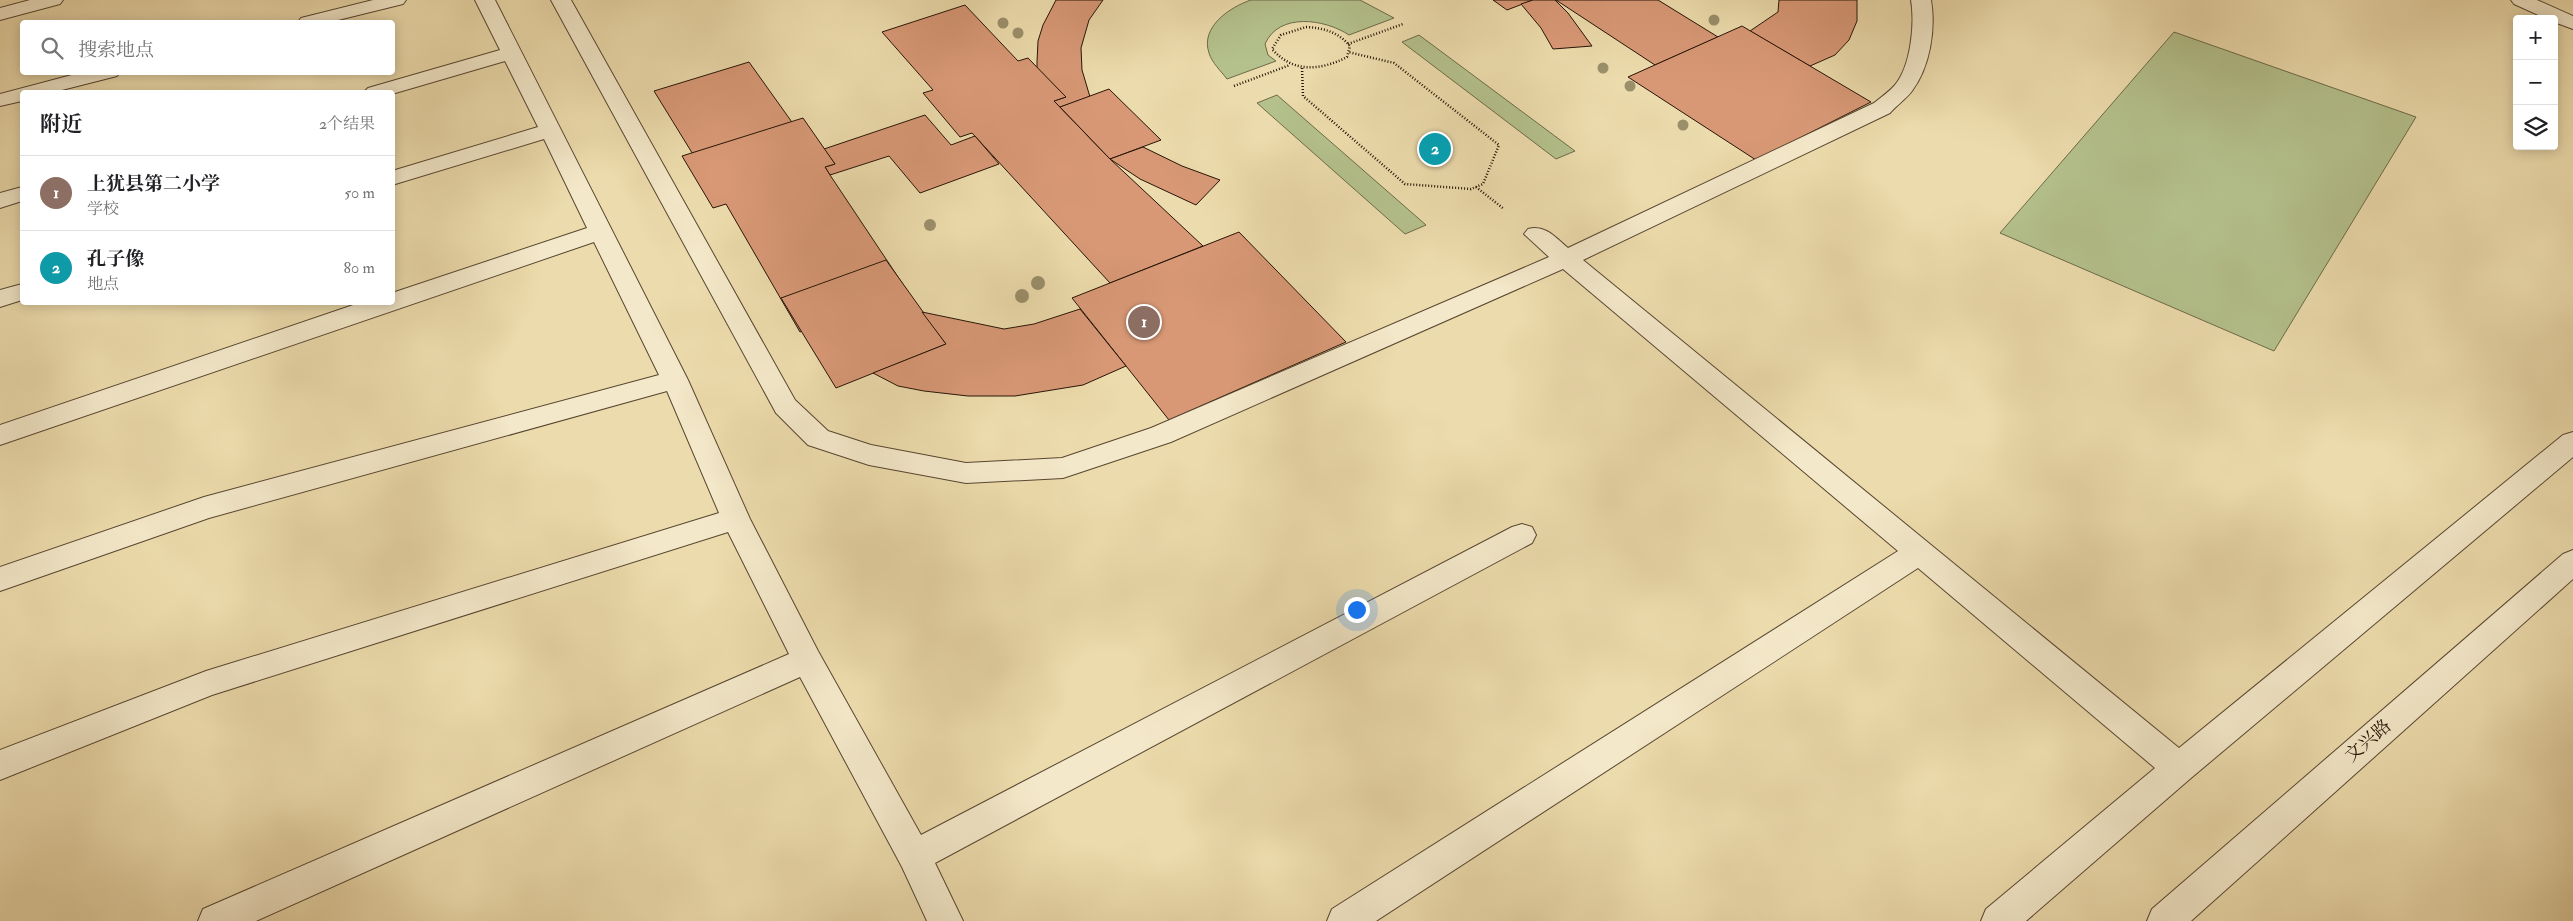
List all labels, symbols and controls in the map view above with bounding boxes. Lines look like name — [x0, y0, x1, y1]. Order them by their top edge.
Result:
map controls — [2513, 15, 2558, 150]
button: + — [2513, 15, 2558, 60]
search box — [20, 20, 395, 75]
icon: search — [38, 34, 66, 62]
text: 搜索地点 — [78, 38, 154, 62]
button: − — [2513, 60, 2558, 105]
button: layers — [2513, 105, 2558, 150]
text: 附近 — [40, 111, 82, 138]
text: 2个结果 — [319, 114, 375, 134]
pin: 2 — [1419, 130, 1451, 168]
text: 上犹县第二小学 — [87, 172, 220, 196]
text: 1 — [53, 183, 59, 203]
text: 50 m — [344, 183, 375, 203]
text: 学校 — [87, 199, 119, 219]
text: 孔子像 — [87, 247, 144, 271]
text: 2 — [52, 258, 60, 278]
text: 80 m — [344, 258, 375, 278]
text: 地点 — [87, 274, 119, 294]
pin: 1 — [1128, 303, 1160, 341]
your location — [1344, 597, 1370, 623]
street label: 文兴路 — [2340, 715, 2396, 767]

